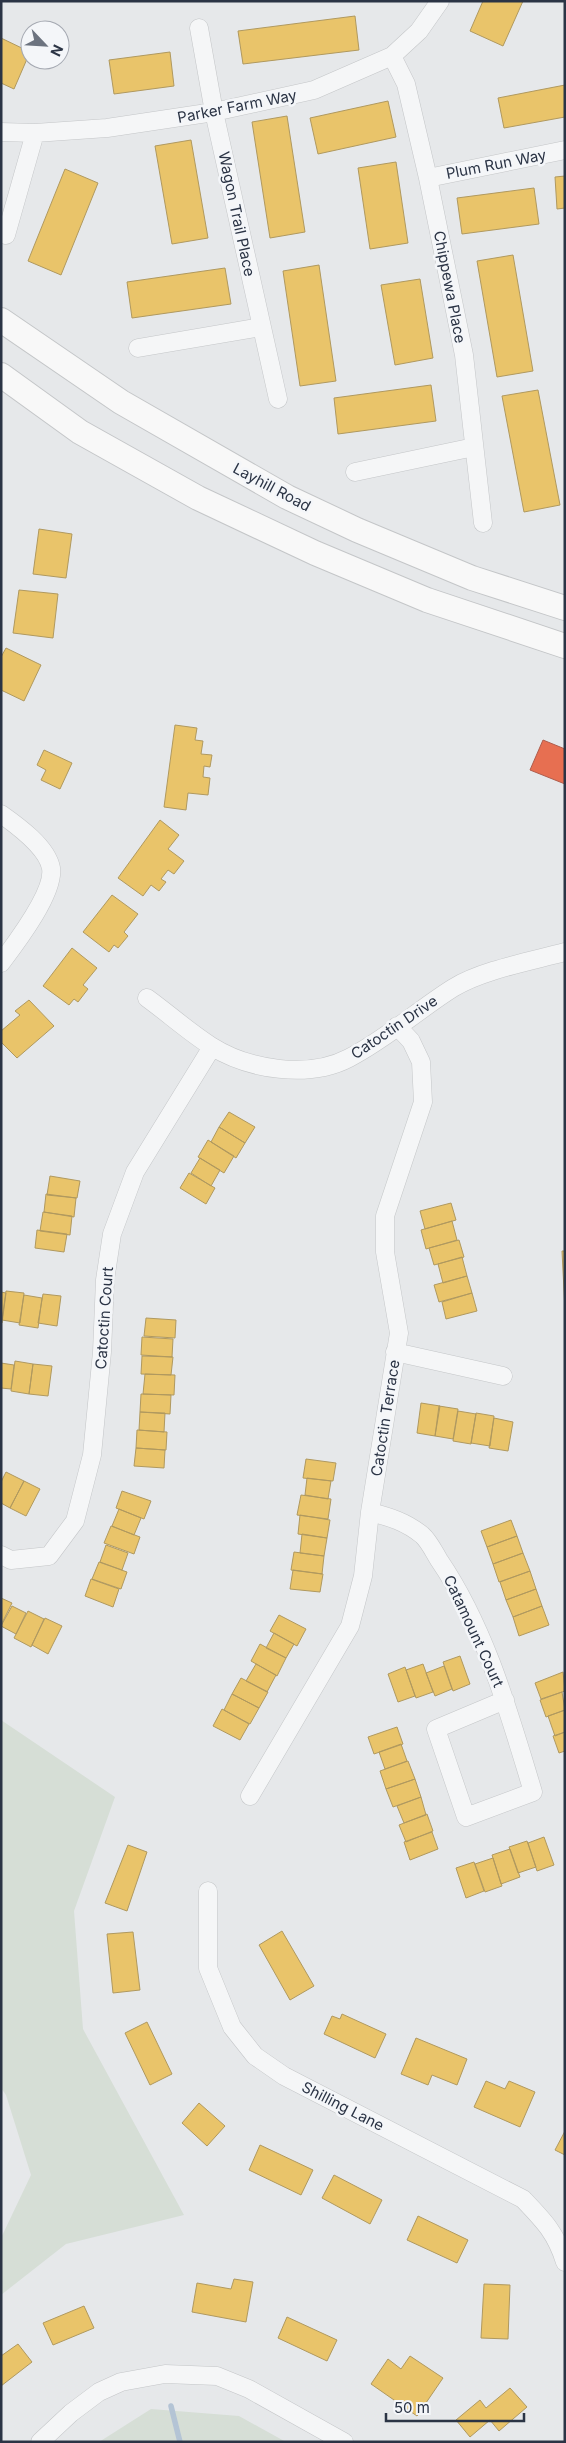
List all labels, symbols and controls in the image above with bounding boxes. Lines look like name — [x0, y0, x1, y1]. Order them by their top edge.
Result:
north arrow — [20, 20, 70, 70]
text: N — [47, 42, 67, 59]
street label: Parker Farm Way — [176, 85, 299, 127]
street label: Plum Run Way — [444, 145, 548, 183]
street label: Wagon Trail Place — [214, 150, 260, 278]
street label: Chippewa Place — [430, 229, 470, 345]
street label: Layhill Road — [230, 459, 314, 515]
street label: Catoctin Drive — [347, 991, 441, 1063]
street label: Catoctin Court — [91, 1266, 117, 1370]
street label: Catoctin Terrace — [366, 1358, 404, 1478]
street label: Catamount Court — [440, 1572, 508, 1690]
street label: Shilling Lane — [299, 2077, 387, 2135]
scale bar — [386, 2390, 524, 2422]
text: 50 m — [394, 2398, 430, 2417]

